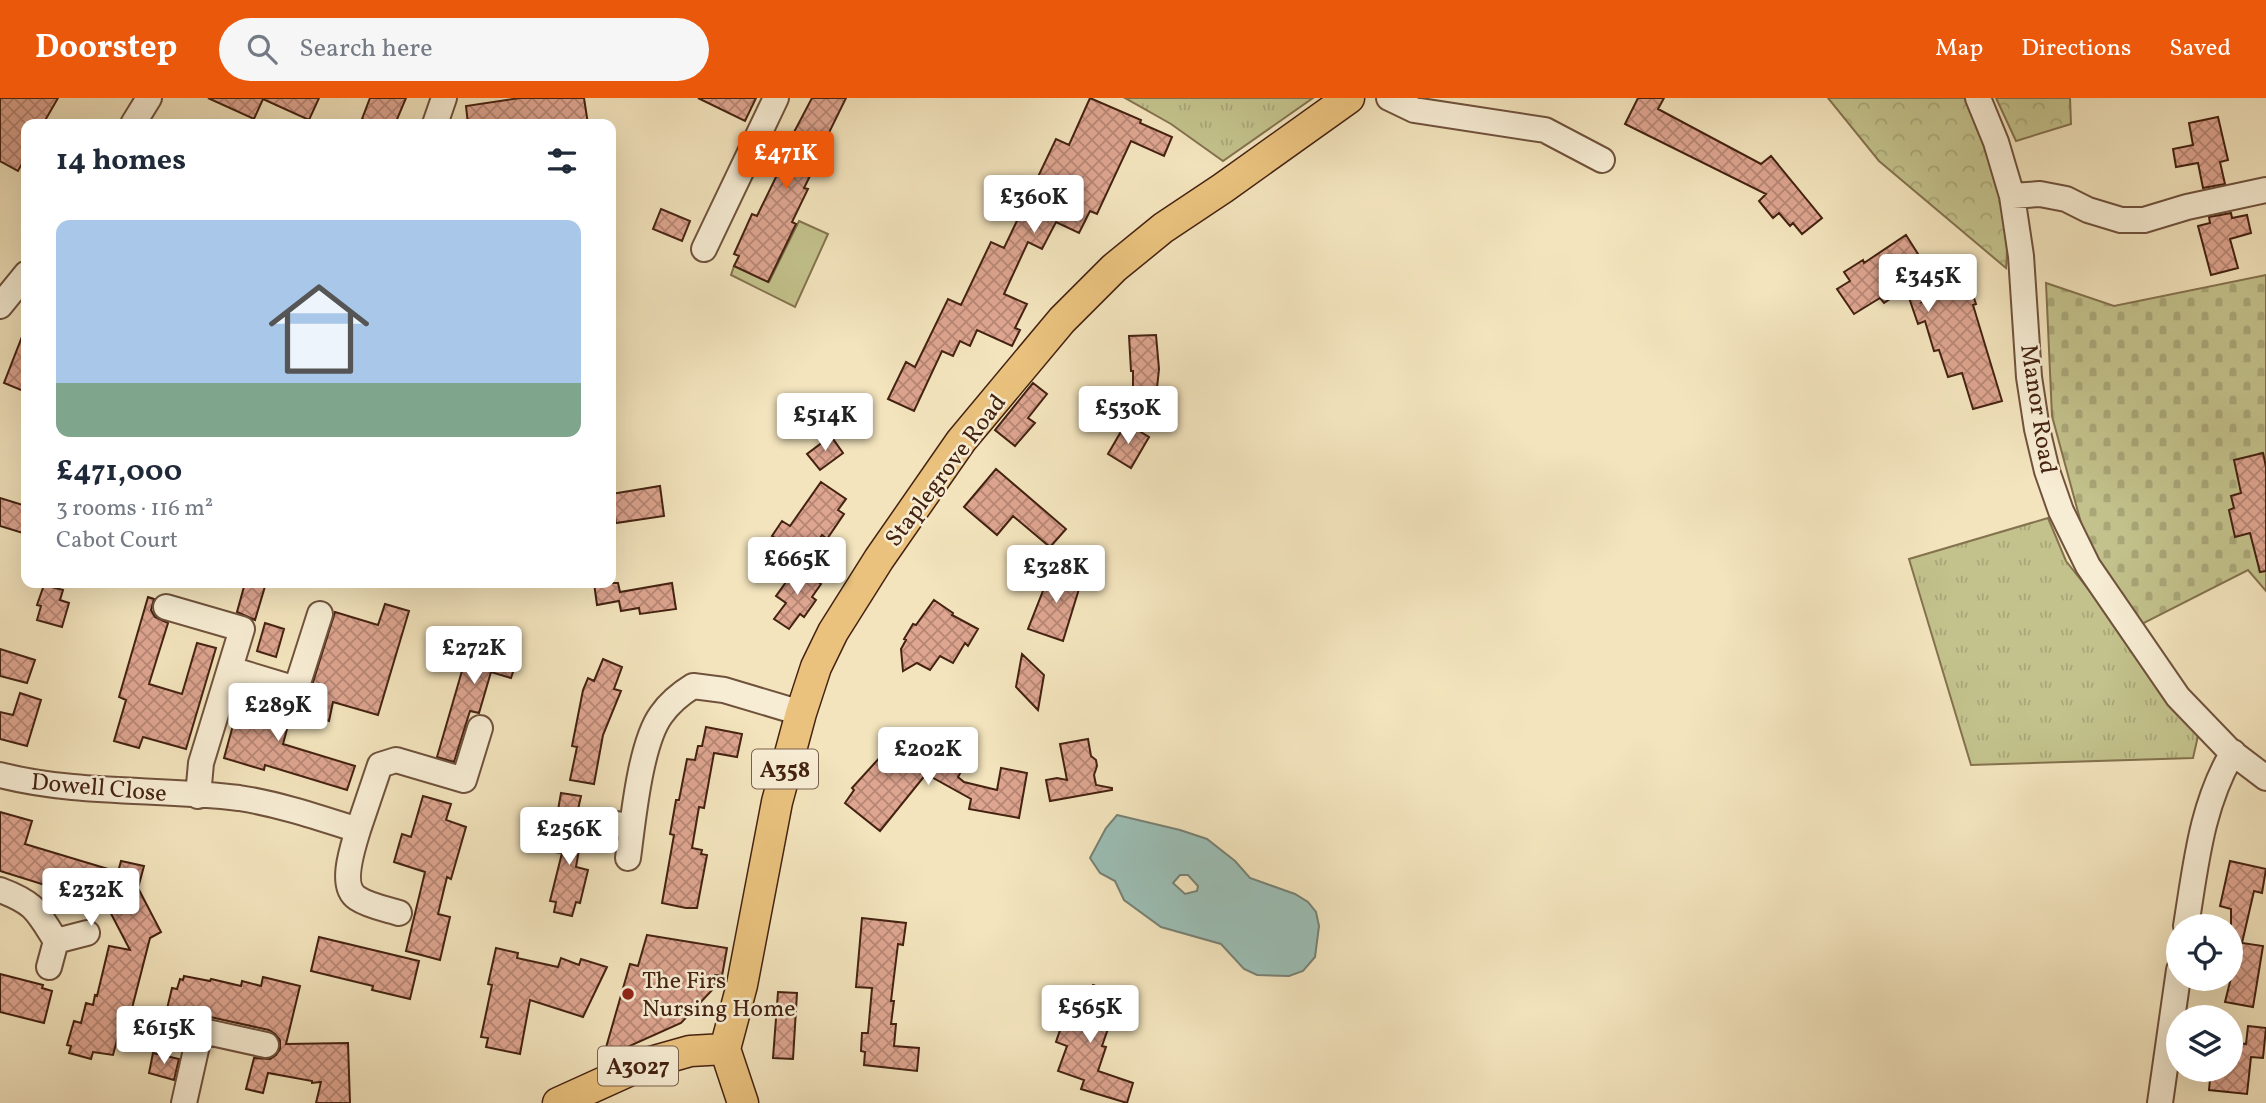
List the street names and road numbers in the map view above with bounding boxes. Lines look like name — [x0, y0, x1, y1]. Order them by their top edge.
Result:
street label: Manor Road — [2010, 342, 2064, 476]
street label: Staplegrove Road — [878, 388, 1015, 555]
road number: A358 — [752, 750, 818, 789]
street label: Dowell Close — [30, 766, 168, 812]
road number: A3027 — [598, 1046, 678, 1085]

